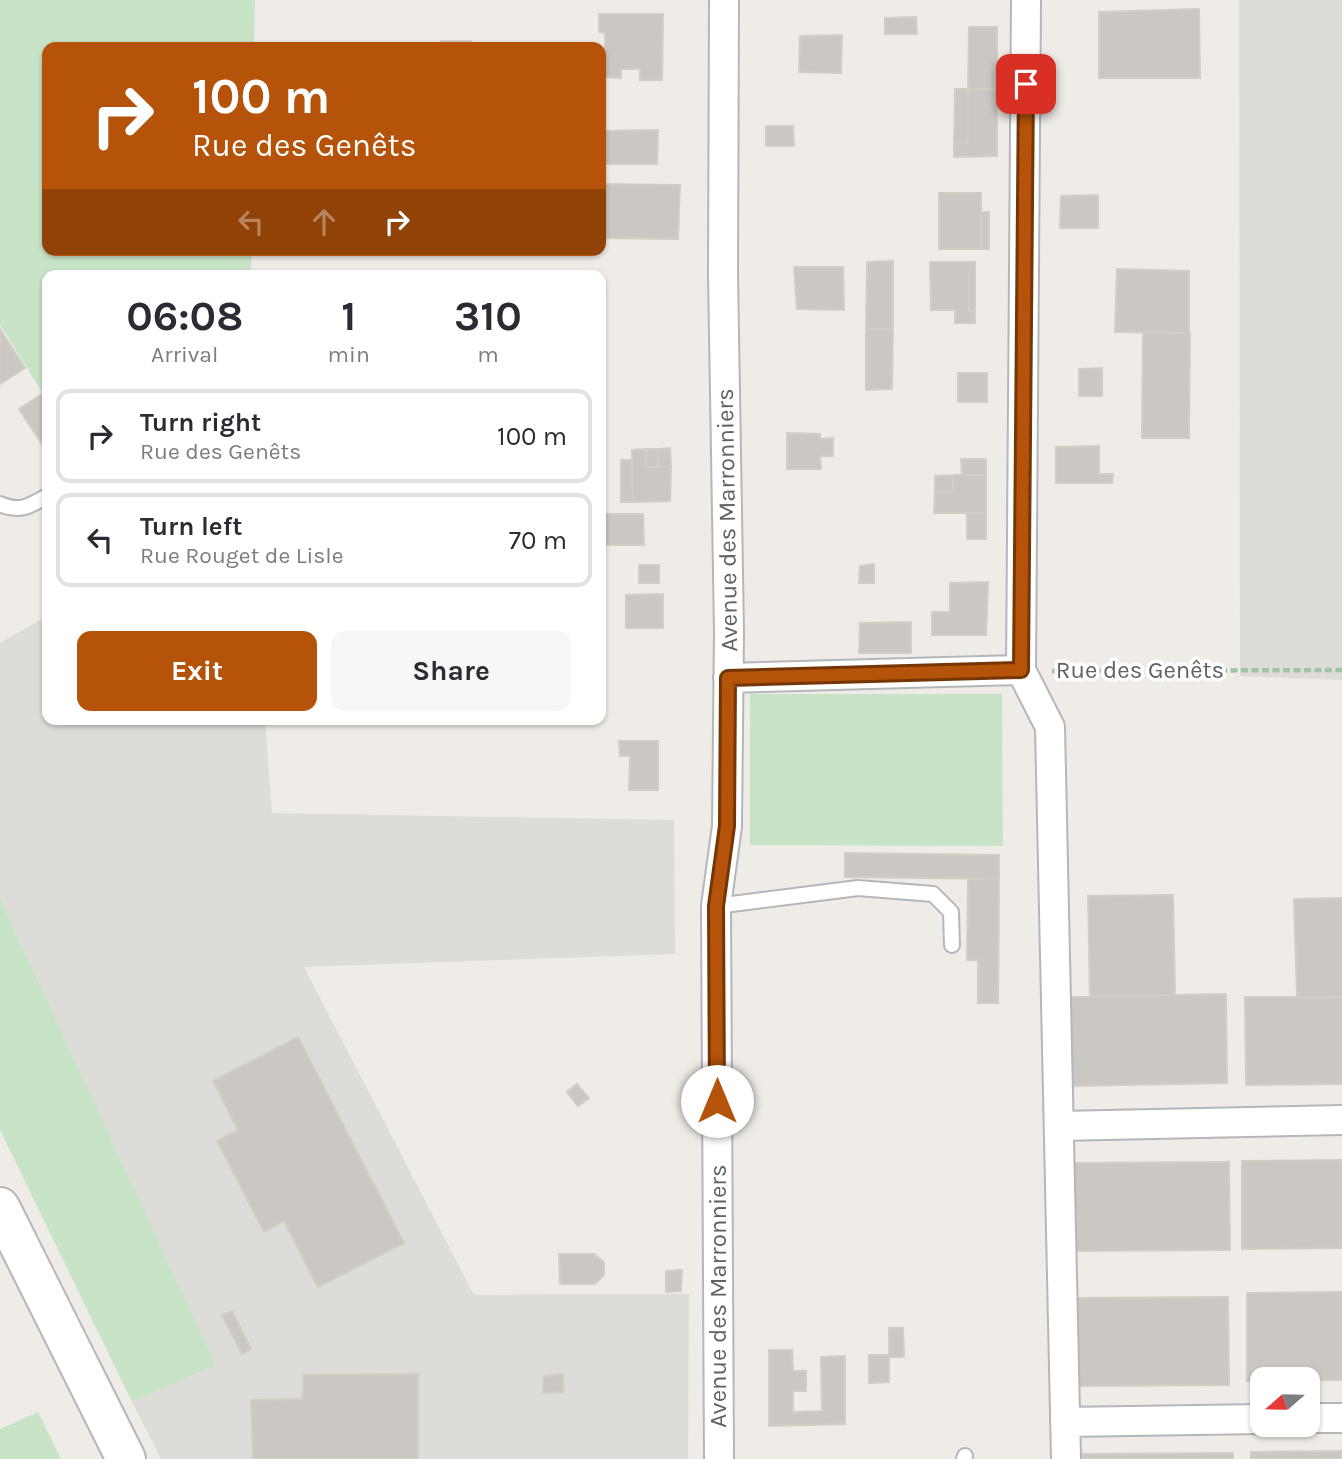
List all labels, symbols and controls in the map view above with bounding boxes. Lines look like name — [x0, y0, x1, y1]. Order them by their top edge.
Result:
pin — [996, 54, 1056, 114]
icon: arrive — [1007, 65, 1045, 103]
text: 100 m — [192, 68, 330, 125]
icon: right — [77, 70, 168, 161]
text: Rue des Genêts — [192, 127, 416, 164]
icon: left — [232, 203, 270, 241]
icon: ahead — [305, 203, 343, 241]
icon: right — [378, 203, 416, 241]
text: 06:08 — [126, 291, 243, 341]
text: 1 — [341, 291, 356, 341]
text: 310 — [454, 291, 522, 341]
text: Arrival — [151, 341, 218, 368]
text: min — [328, 341, 370, 368]
text: m — [477, 341, 499, 368]
street label: Avenue des Marronniers — [711, 388, 743, 652]
text: Turn right — [140, 407, 261, 438]
icon: right — [81, 417, 119, 455]
text: 100 m — [497, 421, 567, 452]
text: Rue des Genêts — [140, 438, 301, 465]
text: Turn left — [140, 511, 242, 542]
icon: left — [81, 521, 119, 559]
text: 70 m — [509, 525, 567, 556]
text: Rue Rouget de Lisle — [140, 542, 344, 569]
button: Exit — [77, 631, 317, 711]
button: Share — [331, 631, 571, 711]
street label: Rue des Genêts — [1056, 656, 1224, 684]
position arrow — [680, 1064, 754, 1138]
street label: Avenue des Marronniers — [704, 1164, 732, 1428]
north arrow — [1250, 1367, 1320, 1437]
map controls — [1250, 1367, 1320, 1437]

